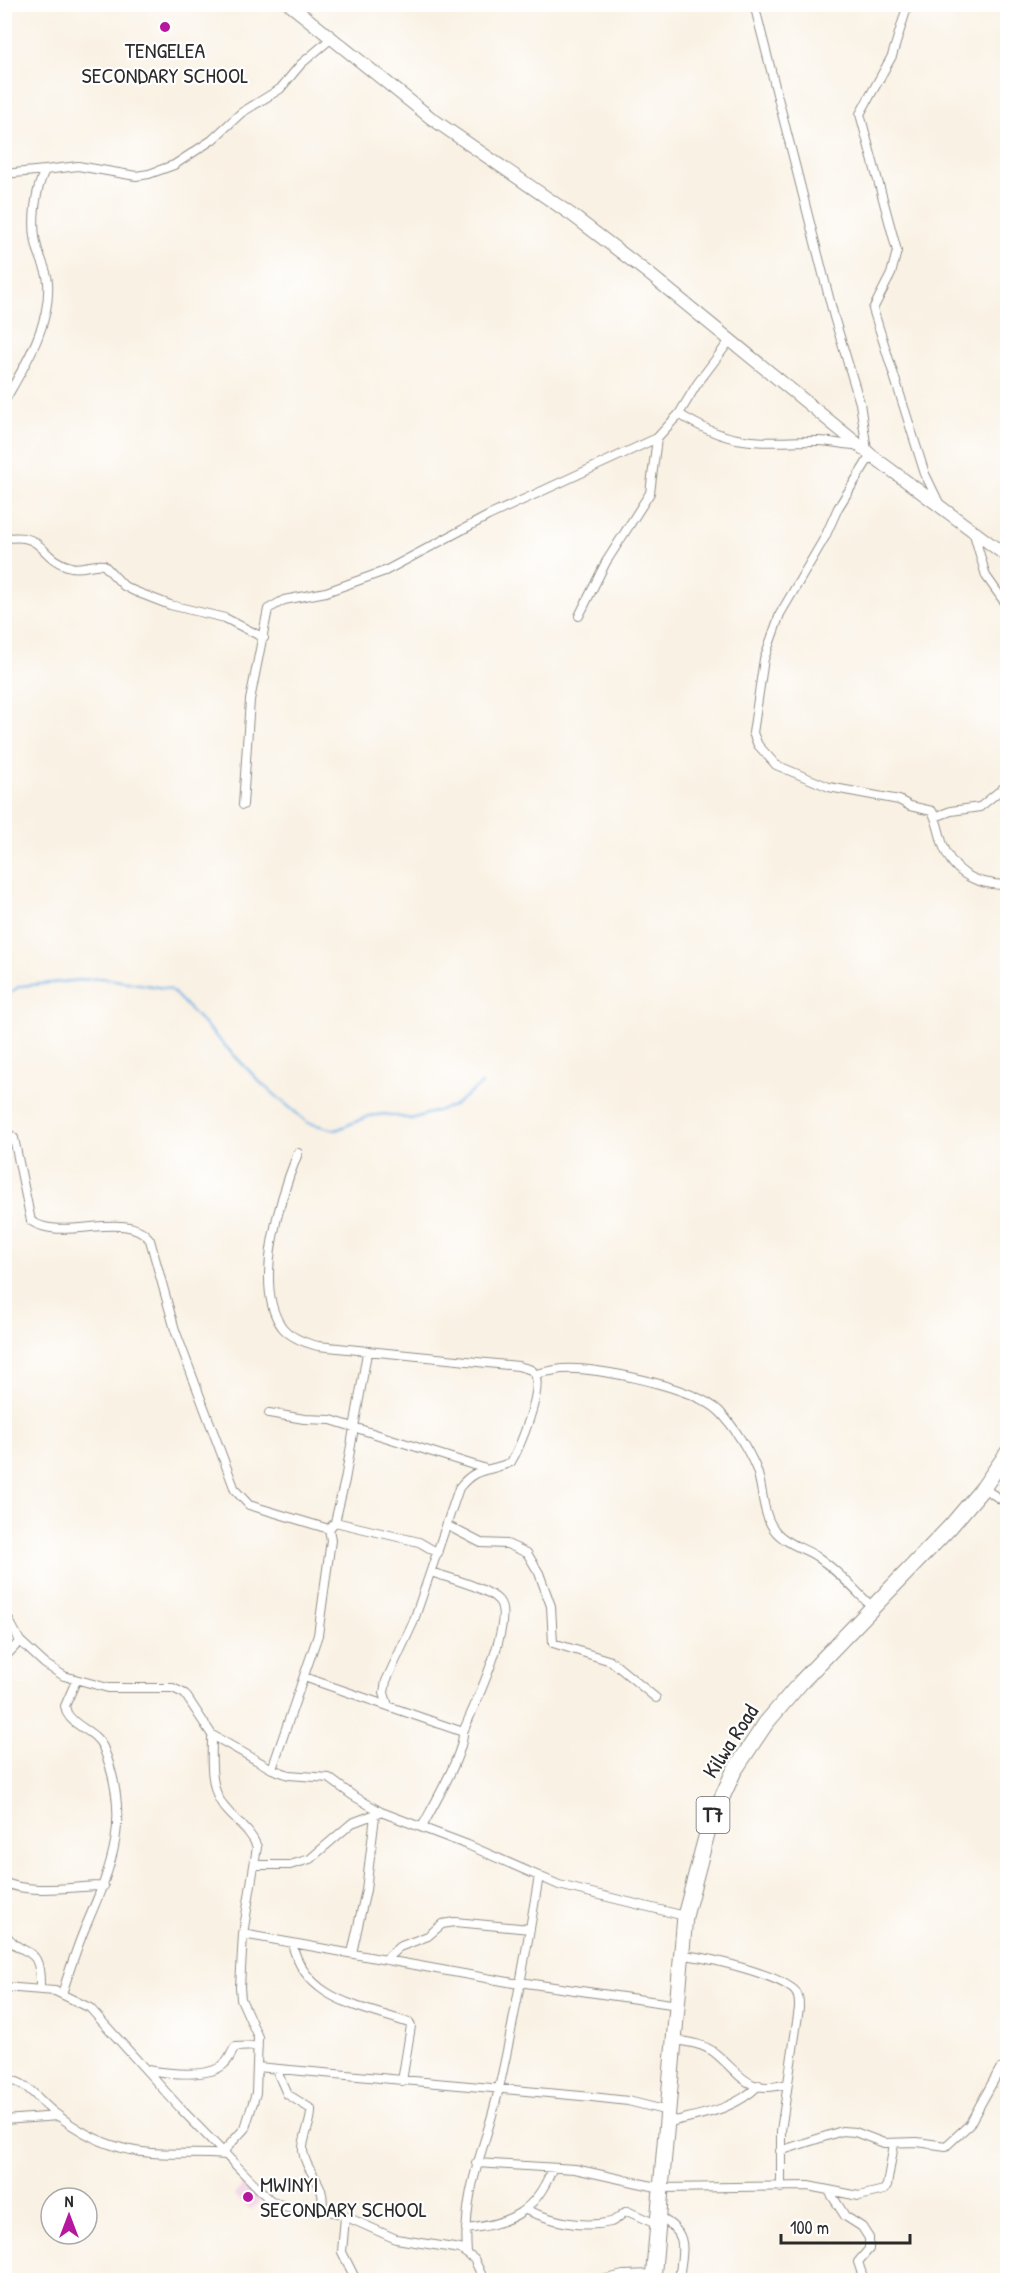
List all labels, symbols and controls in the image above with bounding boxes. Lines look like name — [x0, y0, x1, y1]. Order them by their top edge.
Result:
marker: TENGELEA SECONDARY SCHOOL — [158, 20, 172, 34]
place label: TENGELEA SECONDARY SCHOOL — [82, 35, 248, 90]
street label: Kilwa Road — [695, 1698, 765, 1784]
road number: T7 — [696, 1797, 730, 1833]
place label: MWINYI SECONDARY SCHOOL — [260, 2169, 427, 2224]
north arrow — [39, 2186, 99, 2246]
text: N — [65, 2190, 74, 2212]
marker: MWINYI SECONDARY SCHOOL — [241, 2190, 255, 2204]
scale bar — [781, 2207, 910, 2245]
text: 100 m — [790, 2215, 829, 2240]

